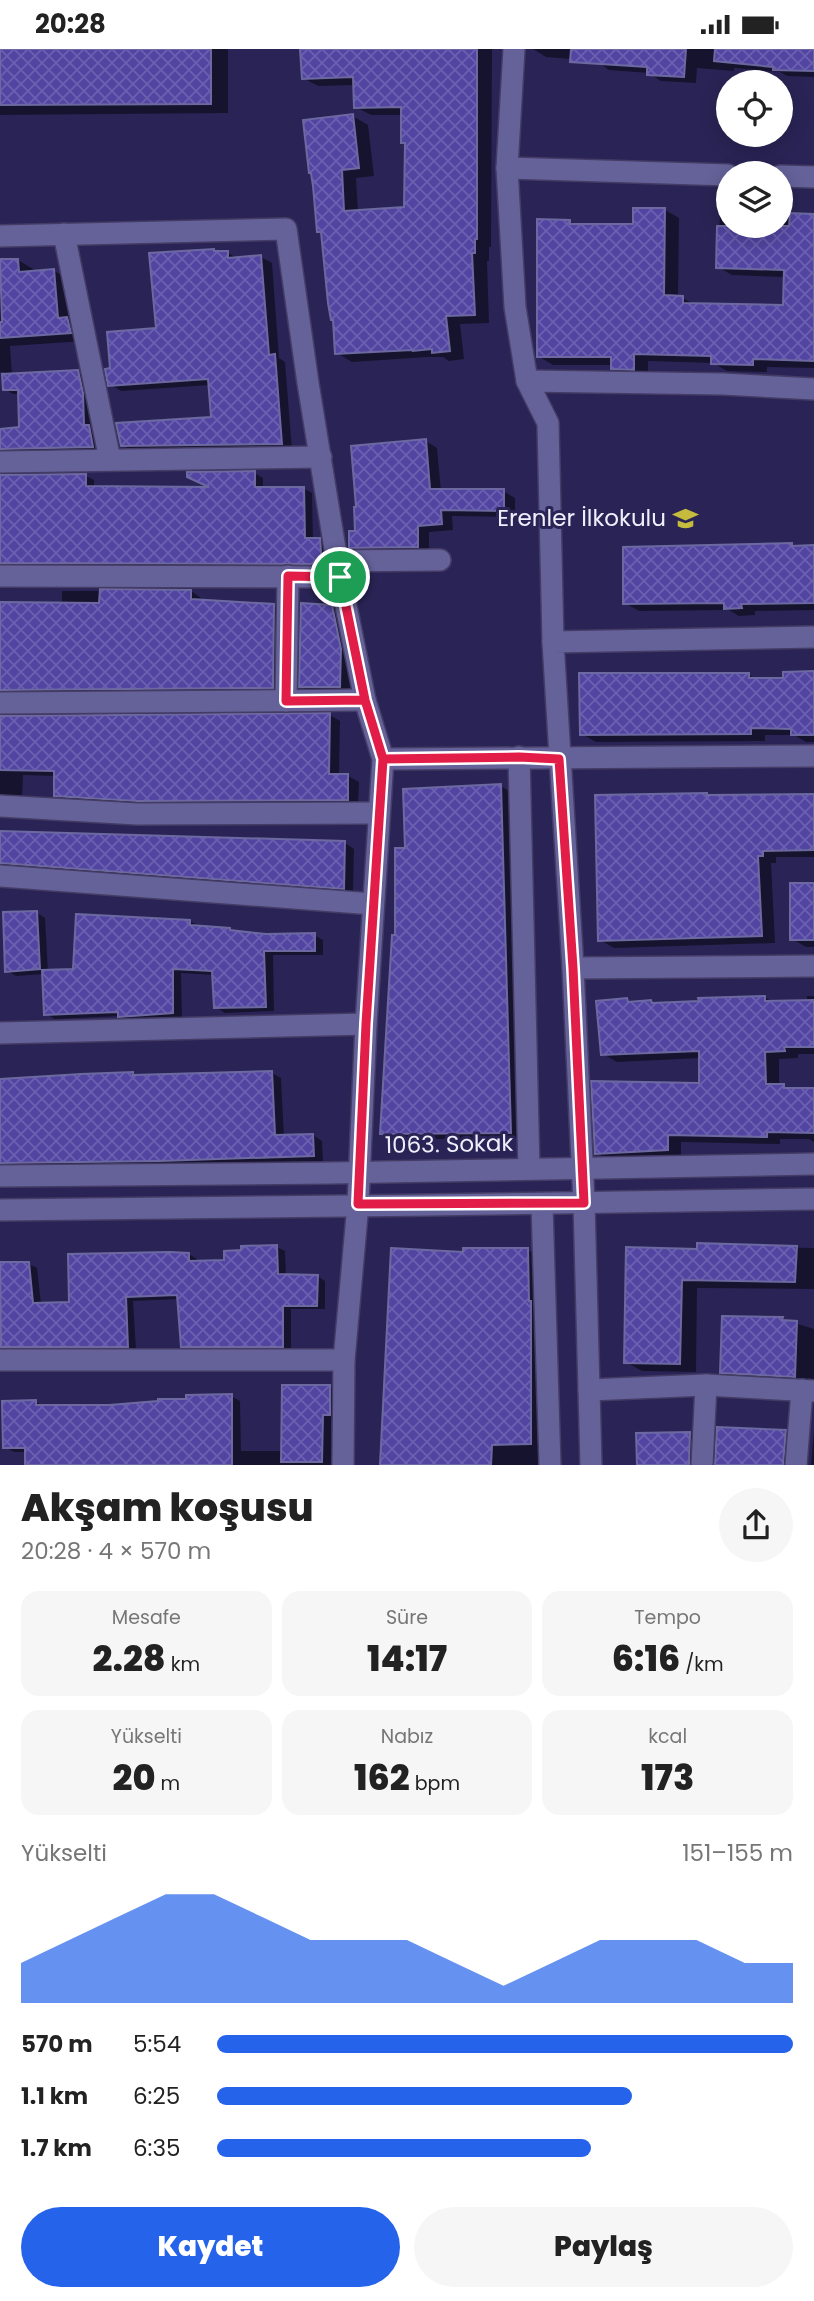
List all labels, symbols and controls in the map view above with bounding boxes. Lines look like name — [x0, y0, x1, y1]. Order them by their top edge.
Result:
text: 20:28 — [35, 6, 106, 42]
map controls — [716, 70, 793, 238]
button: locate — [716, 70, 793, 147]
button: layers — [716, 161, 793, 238]
place label: Erenler İlkokulu — [497, 502, 666, 534]
school or university icon: Erenler İlkokulu — [672, 504, 700, 532]
pin — [310, 547, 370, 607]
icon: arrive — [321, 558, 359, 596]
street label: 1063. Sokak — [385, 1127, 514, 1161]
text: Akşam koşusu — [21, 1481, 314, 1534]
button: share — [719, 1488, 793, 1562]
text: 20:28 · 4 × 570 m — [21, 1535, 211, 1567]
text: Mesafe — [112, 1604, 181, 1631]
text: Süre — [386, 1604, 428, 1631]
text: Tempo — [634, 1604, 701, 1631]
text: 2.28 — [92, 1634, 166, 1683]
text: 14:17 — [367, 1634, 447, 1683]
text: 6:16 — [612, 1634, 680, 1683]
text: km — [166, 1651, 200, 1678]
text: /km — [680, 1651, 724, 1678]
text: Yükselti — [111, 1723, 182, 1750]
text: Nabız — [381, 1723, 433, 1750]
text: kcal — [648, 1723, 687, 1750]
text: 20 — [113, 1753, 155, 1802]
text: 162 — [354, 1753, 410, 1802]
text: 173 — [641, 1753, 694, 1802]
text: m — [155, 1770, 180, 1797]
text: bpm — [410, 1770, 460, 1797]
text: Yükselti — [21, 1837, 107, 1869]
text: 151–155 m — [682, 1837, 793, 1869]
text: 570 m — [21, 2028, 92, 2060]
text: 5:54 — [133, 2028, 181, 2060]
text: 1.1 km — [21, 2080, 88, 2112]
text: 6:25 — [133, 2080, 180, 2112]
text: 1.7 km — [21, 2132, 92, 2164]
text: 6:35 — [133, 2132, 181, 2164]
button: Kaydet — [21, 2207, 400, 2287]
button: Paylaş — [414, 2207, 793, 2287]

